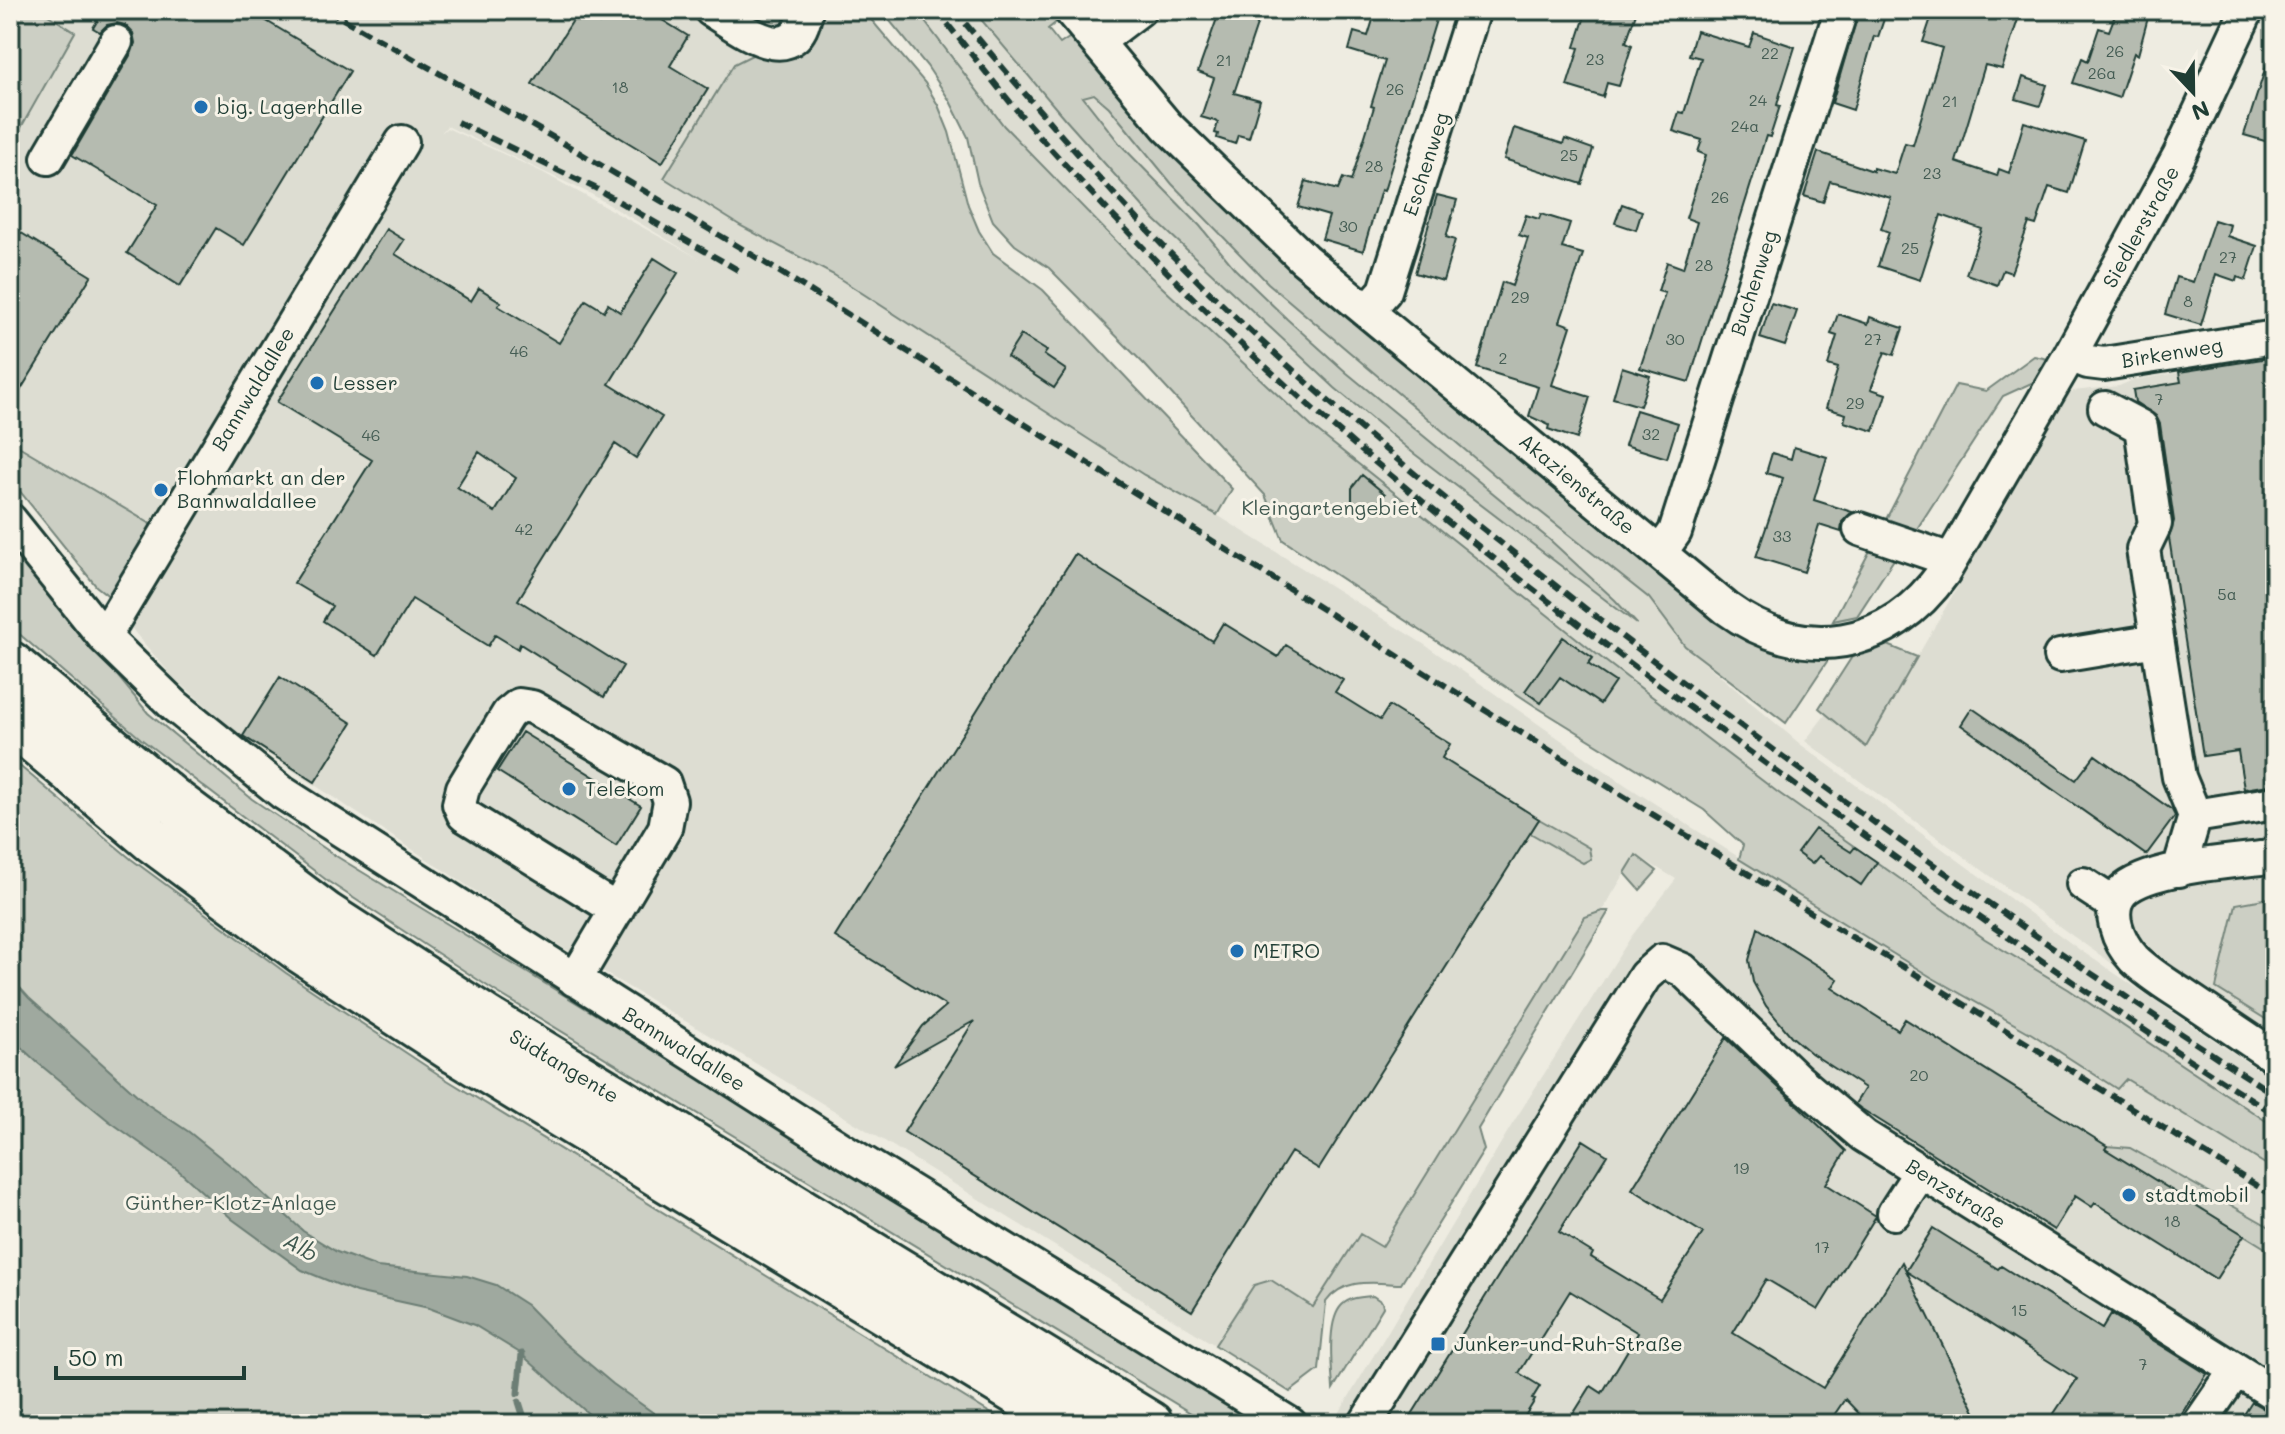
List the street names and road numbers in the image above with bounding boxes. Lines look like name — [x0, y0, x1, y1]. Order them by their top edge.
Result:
street label: Eschenweg — [1396, 109, 1454, 219]
street label: Siedlerstraße — [2096, 161, 2184, 292]
street label: Buchenweg — [1724, 227, 1782, 339]
street label: Bannwaldallee — [205, 322, 299, 455]
street label: Birkenweg — [2119, 331, 2224, 373]
street label: Akazienstraße — [1514, 427, 1641, 539]
street label: Bannwaldallee — [618, 1000, 751, 1096]
street label: Südtangente — [505, 1022, 624, 1108]
street label: Benzstraße — [1902, 1152, 2011, 1234]

